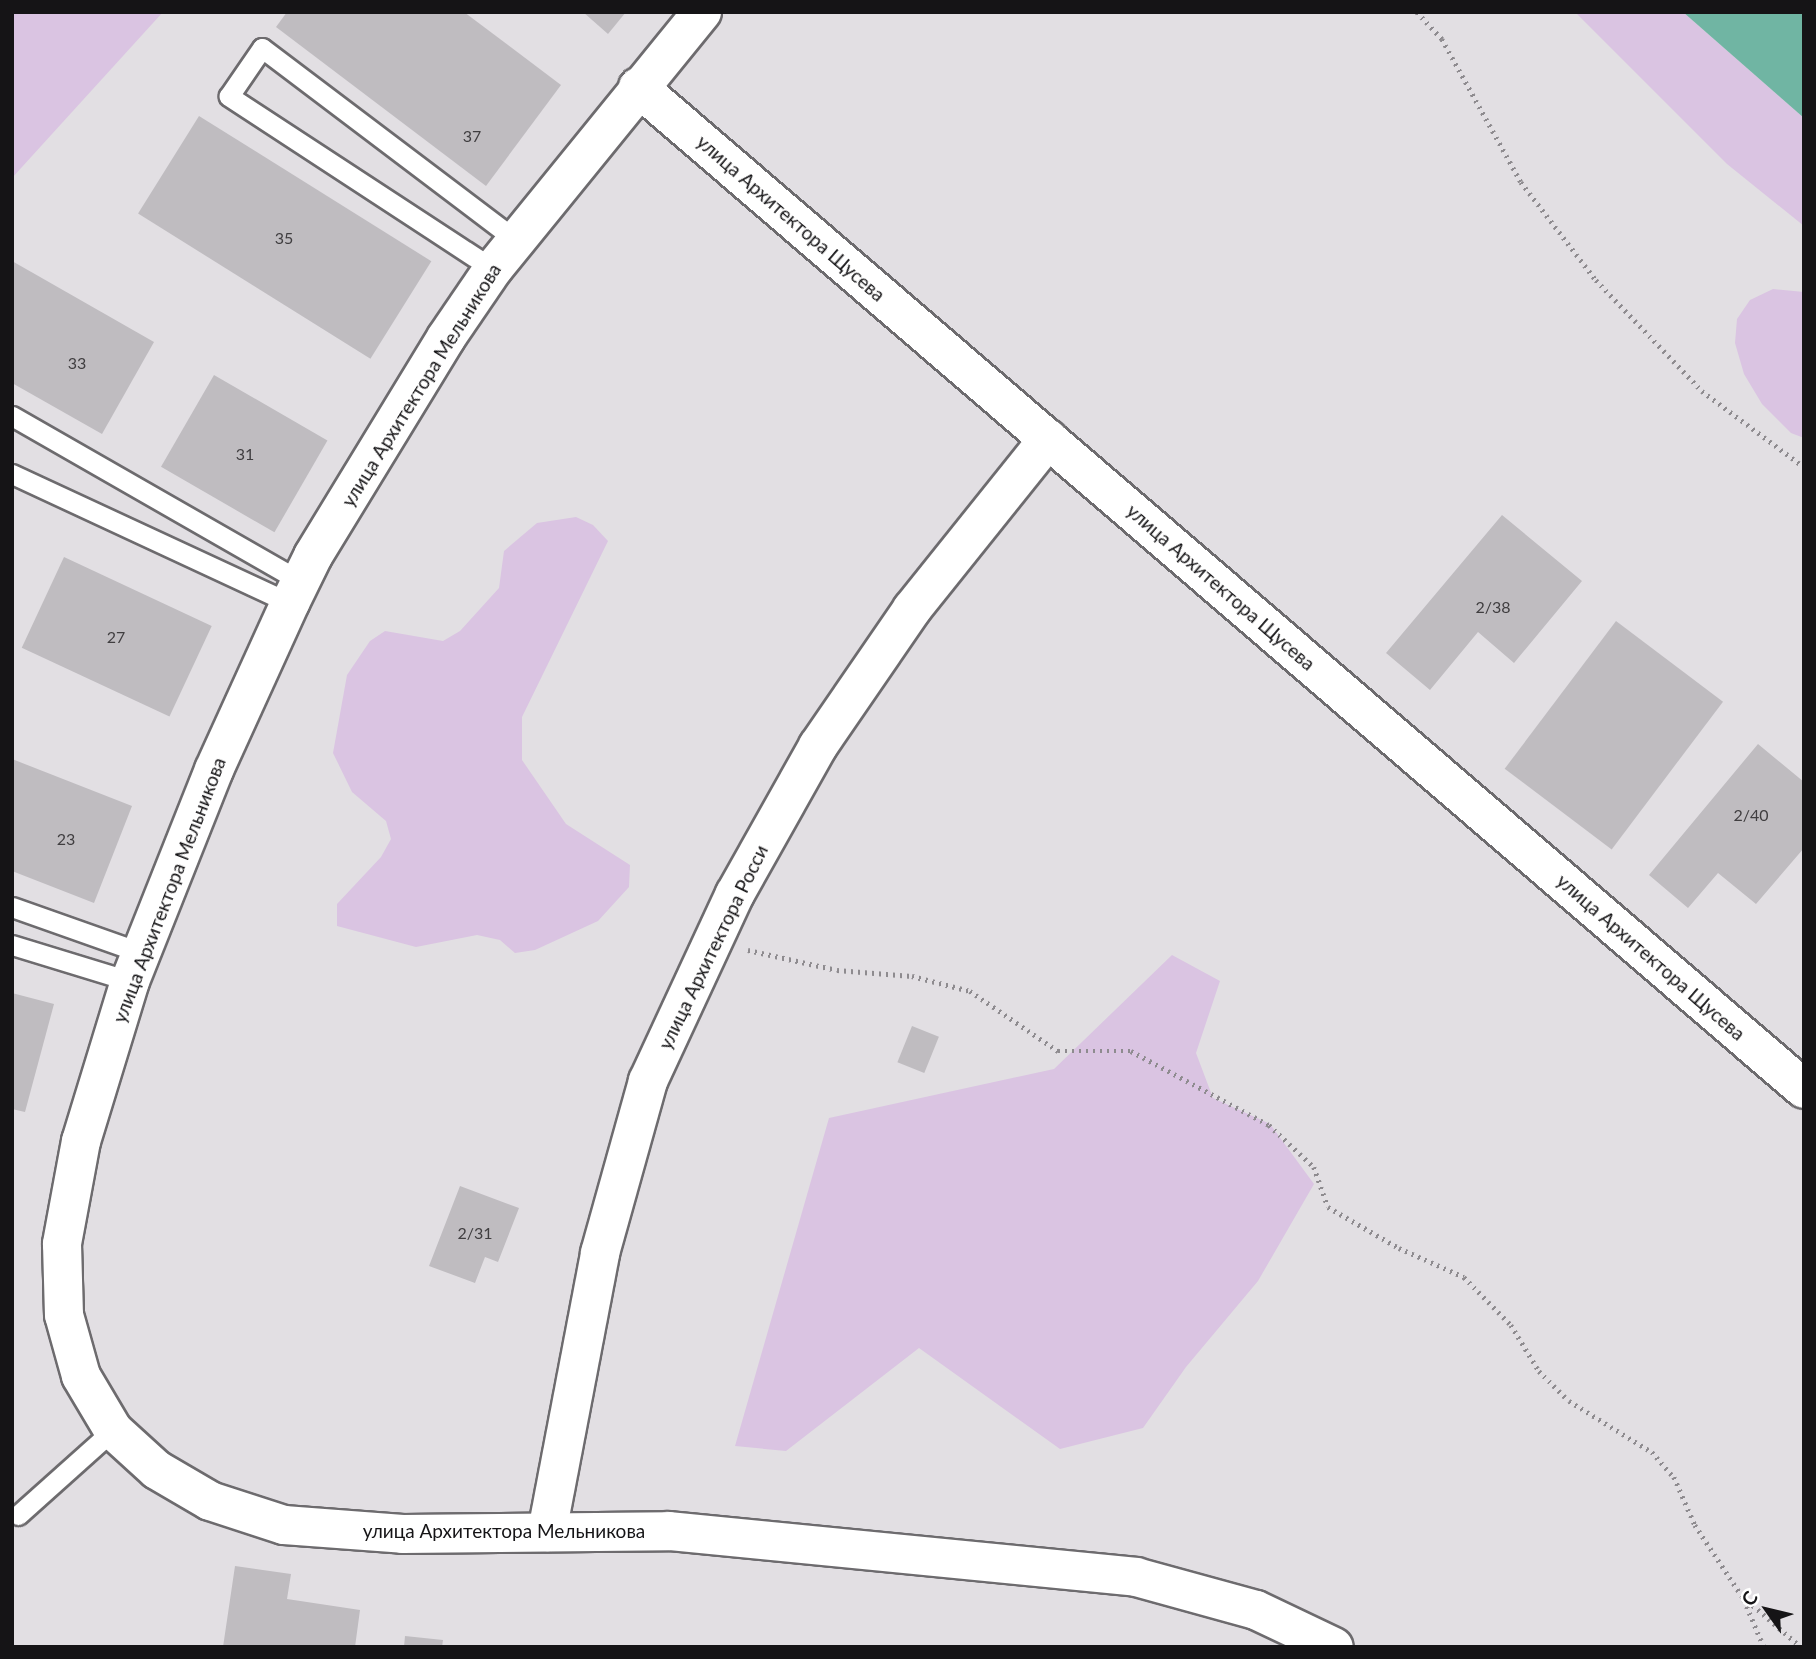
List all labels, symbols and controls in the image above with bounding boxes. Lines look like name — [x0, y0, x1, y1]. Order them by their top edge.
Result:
house number: 37 — [463, 126, 481, 146]
street label: улица Архитектора Щусева — [692, 130, 890, 306]
house number: 35 — [275, 228, 293, 248]
street label: улица Архитектора Мельникова — [336, 259, 506, 511]
house number: 33 — [68, 353, 86, 373]
house number: 31 — [236, 444, 254, 464]
street label: улица Архитектора Щусева — [1122, 499, 1320, 675]
house number: 2/38 — [1475, 597, 1511, 617]
house number: 27 — [107, 627, 125, 647]
street label: улица Архитектора Мельникова — [108, 754, 230, 1026]
house number: 2/40 — [1733, 805, 1769, 825]
house number: 23 — [57, 829, 75, 849]
street label: улица Архитектора Росси — [653, 841, 773, 1053]
street label: улица Архитектора Щусева — [1552, 869, 1750, 1045]
house number: 2/31 — [457, 1223, 493, 1243]
street label: улица Архитектора Мельникова — [363, 1520, 645, 1542]
north arrow — [1732, 1575, 1802, 1645]
text: С — [1736, 1586, 1762, 1610]

